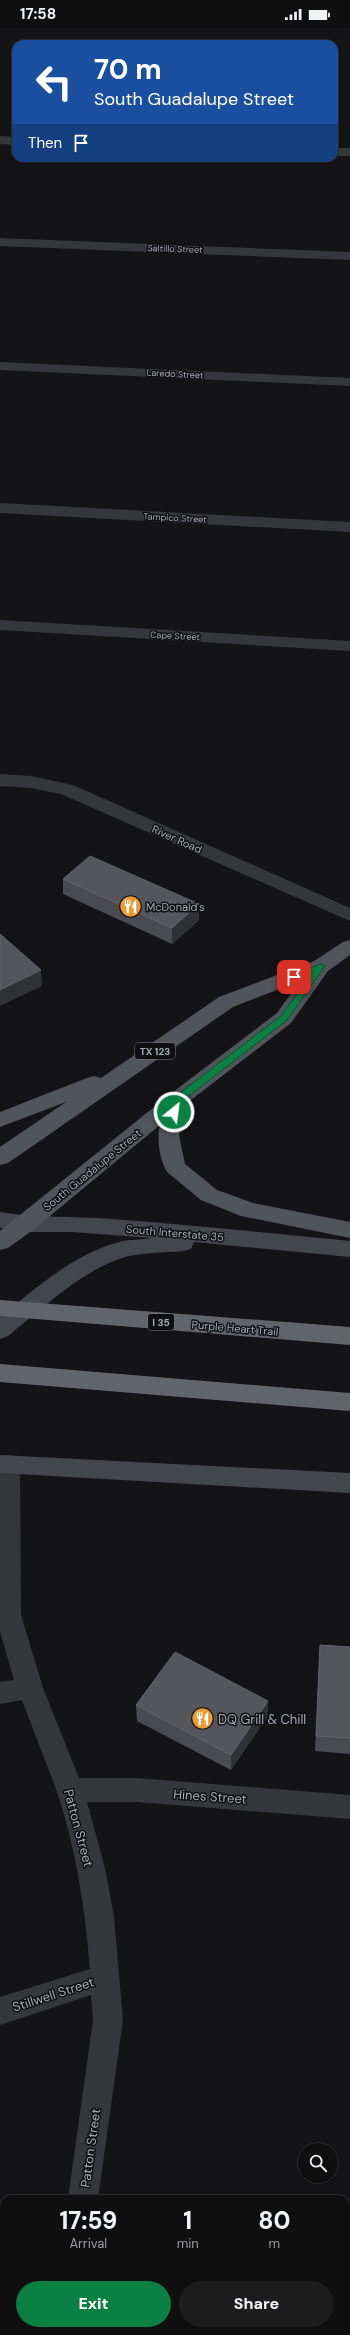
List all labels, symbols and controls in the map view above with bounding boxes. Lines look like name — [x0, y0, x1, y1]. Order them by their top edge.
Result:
text: 17:58 — [20, 4, 56, 24]
text: 70 m — [94, 51, 162, 88]
icon: left — [28, 56, 80, 108]
text: South Guadalupe Street — [94, 87, 294, 111]
icon: arrive — [70, 132, 92, 154]
text: Then — [28, 133, 62, 153]
street label: Saltillo Street — [147, 242, 203, 256]
street label: Laredo Street — [146, 367, 204, 382]
street label: Tampico Street — [143, 510, 207, 526]
street label: Cape Street — [150, 629, 201, 643]
street label: River Road — [150, 822, 204, 856]
restaurant icon: McDonald's — [118, 894, 144, 920]
place label: McDonald's — [146, 900, 205, 914]
pin — [277, 960, 311, 994]
icon: arrive — [283, 966, 305, 988]
road number: TX 123 — [135, 1043, 175, 1059]
position arrow — [153, 1091, 195, 1133]
street label: South Guadalupe Street — [40, 1126, 144, 1214]
street label: South Interstate 35 — [126, 1222, 225, 1244]
road number: I 35 — [148, 1314, 174, 1330]
street label: Purple Heart Trail — [191, 1317, 279, 1339]
restaurant icon: DQ Grill & Chill — [189, 1706, 215, 1732]
place label: DQ Grill & Chill — [218, 1711, 306, 1728]
street label: Hines Street — [173, 1785, 247, 1808]
street label: Patton Street — [60, 1787, 97, 1869]
street label: Stillwell Street — [10, 1973, 96, 2016]
street label: Patton Street — [77, 2107, 104, 2189]
map controls — [298, 2143, 338, 2183]
button: search — [298, 2143, 338, 2183]
text: 17:59 — [60, 2205, 117, 2236]
text: 1 — [183, 2205, 192, 2236]
text: 80 — [258, 2205, 290, 2236]
text: Arrival — [69, 2235, 107, 2252]
text: min — [177, 2235, 199, 2252]
text: m — [269, 2235, 280, 2252]
button: Exit — [16, 2281, 171, 2327]
button: Share — [179, 2281, 334, 2327]

